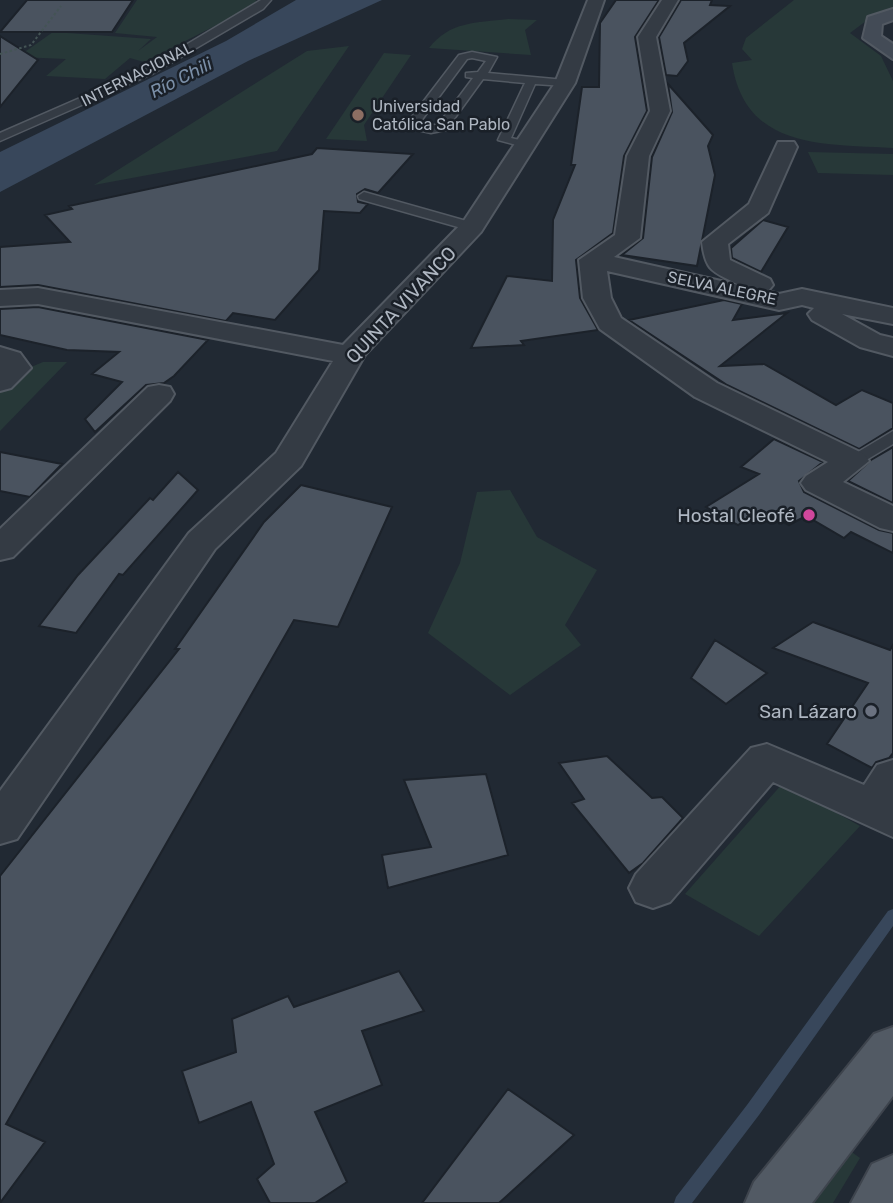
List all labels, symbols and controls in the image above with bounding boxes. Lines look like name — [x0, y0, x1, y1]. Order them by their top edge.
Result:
street label: INTERNACIONAL — [78, 38, 196, 110]
water label: Río Chili — [146, 53, 216, 103]
place label: Universidad Católica San Pablo — [372, 97, 510, 134]
marker: Universidad Católica San Pablo — [350, 107, 366, 123]
street label: QUINTA VIVANCO — [341, 242, 461, 368]
street label: SELVA ALEGRE — [666, 267, 778, 309]
place label: Hostal Cleofé — [677, 504, 795, 527]
marker: Hostal Cleofé — [801, 507, 817, 523]
place label: San Lázaro — [759, 700, 857, 723]
marker: San Lázaro — [863, 703, 879, 719]

